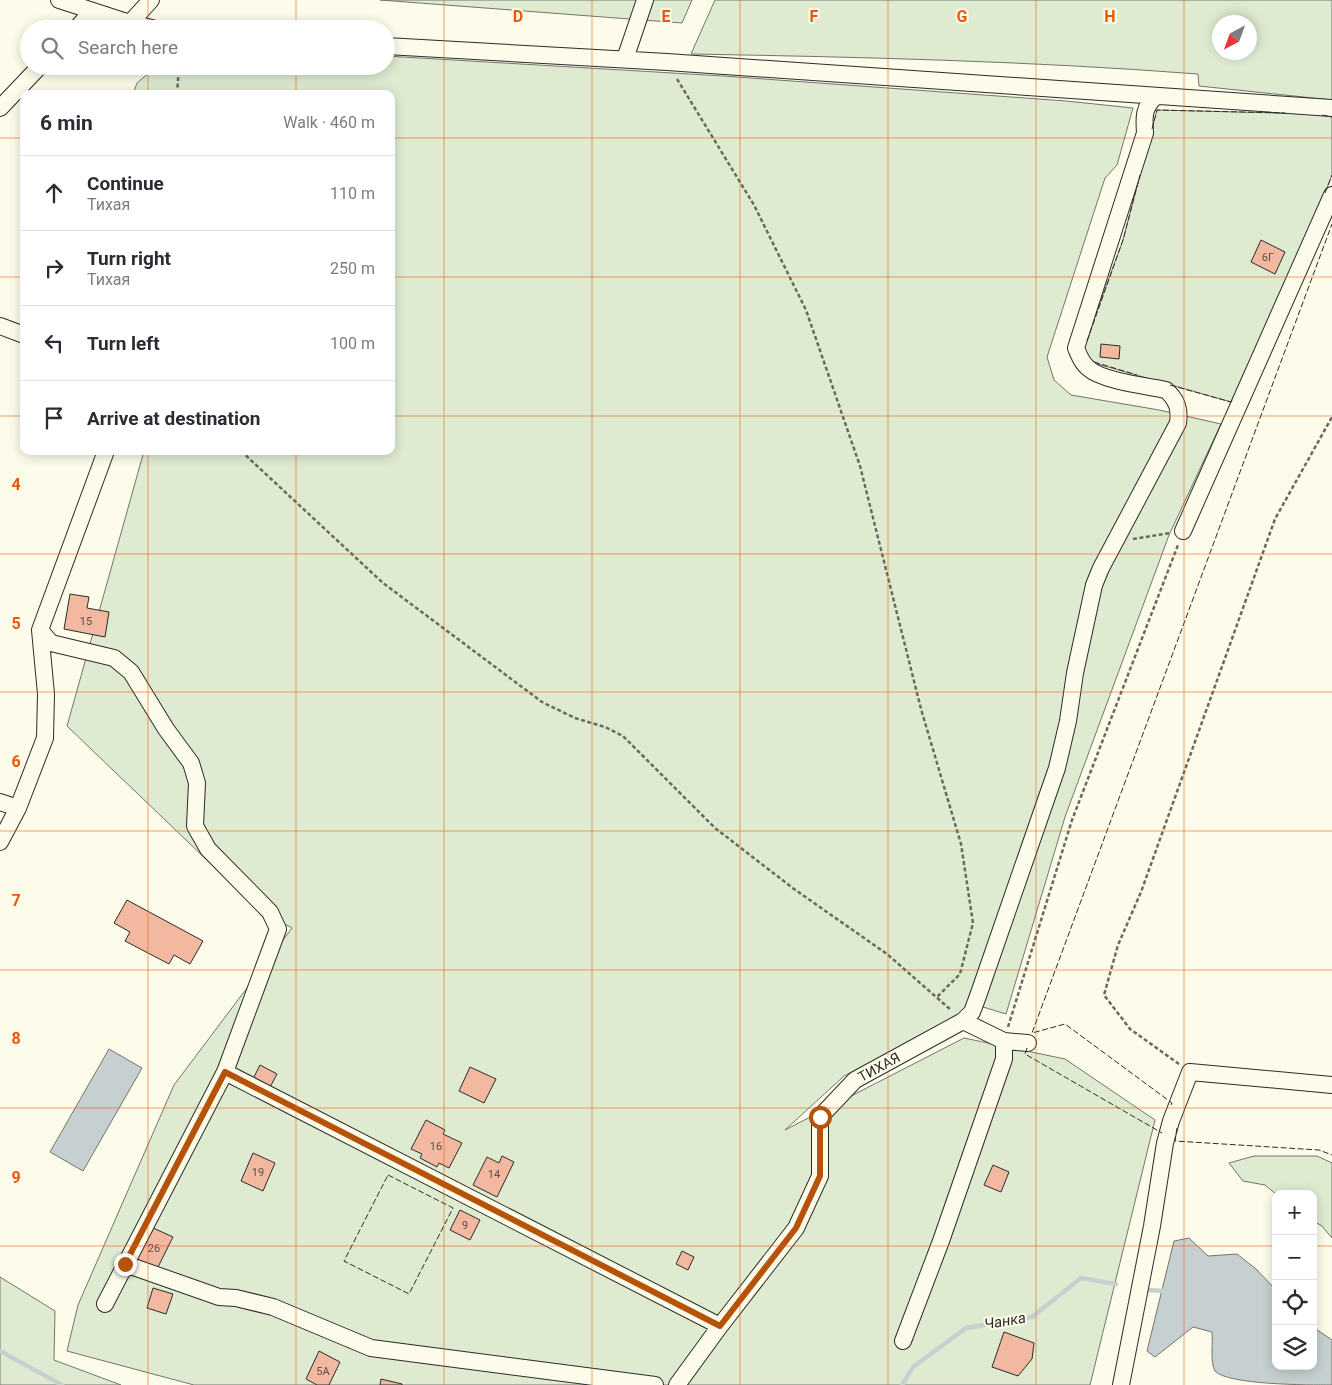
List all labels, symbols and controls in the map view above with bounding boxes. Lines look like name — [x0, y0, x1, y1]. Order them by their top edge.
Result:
text: D — [513, 7, 523, 26]
text: E — [662, 7, 671, 26]
text: F — [810, 7, 819, 26]
text: G — [957, 7, 968, 26]
text: H — [1104, 7, 1116, 26]
north arrow — [1212, 15, 1257, 60]
search box — [20, 20, 395, 75]
icon: search — [38, 34, 66, 62]
text: Search here — [78, 36, 178, 59]
text: 6 min — [40, 111, 93, 135]
text: Walk · 460 m — [283, 113, 375, 132]
text: Continue — [87, 172, 164, 195]
icon: ahead — [40, 179, 68, 207]
text: 110 m — [330, 184, 375, 203]
text: Тихая — [87, 195, 130, 214]
text: Turn right — [87, 247, 171, 270]
house number: 6Г — [1262, 251, 1274, 264]
icon: right — [40, 254, 68, 282]
text: 250 m — [330, 259, 375, 278]
text: Тихая — [87, 270, 130, 289]
icon: left — [40, 329, 68, 357]
text: Turn left — [87, 332, 160, 355]
text: 100 m — [330, 334, 375, 353]
icon: arrive — [40, 404, 68, 432]
text: Arrive at destination — [87, 407, 260, 430]
text: 4 — [11, 475, 21, 494]
text: 5 — [11, 614, 21, 633]
house number: 15 — [80, 615, 92, 628]
text: 6 — [11, 752, 21, 771]
text: 7 — [11, 891, 21, 910]
text: 8 — [11, 1029, 21, 1048]
street label: ТИХАЯ — [855, 1049, 903, 1085]
route start — [809, 1106, 832, 1129]
house number: 16 — [430, 1140, 442, 1153]
house number: 19 — [252, 1166, 264, 1179]
text: 9 — [11, 1168, 21, 1187]
house number: 14 — [488, 1168, 500, 1181]
map controls — [1272, 1190, 1317, 1370]
button: + — [1272, 1190, 1317, 1235]
house number: 9 — [462, 1219, 468, 1232]
button: − — [1272, 1235, 1317, 1280]
house number: 26 — [148, 1242, 160, 1255]
route end — [114, 1253, 137, 1276]
button: locate — [1272, 1280, 1317, 1325]
water label: Чанка — [983, 1308, 1027, 1334]
button: layers — [1272, 1325, 1317, 1370]
house number: 5А — [316, 1365, 331, 1378]

